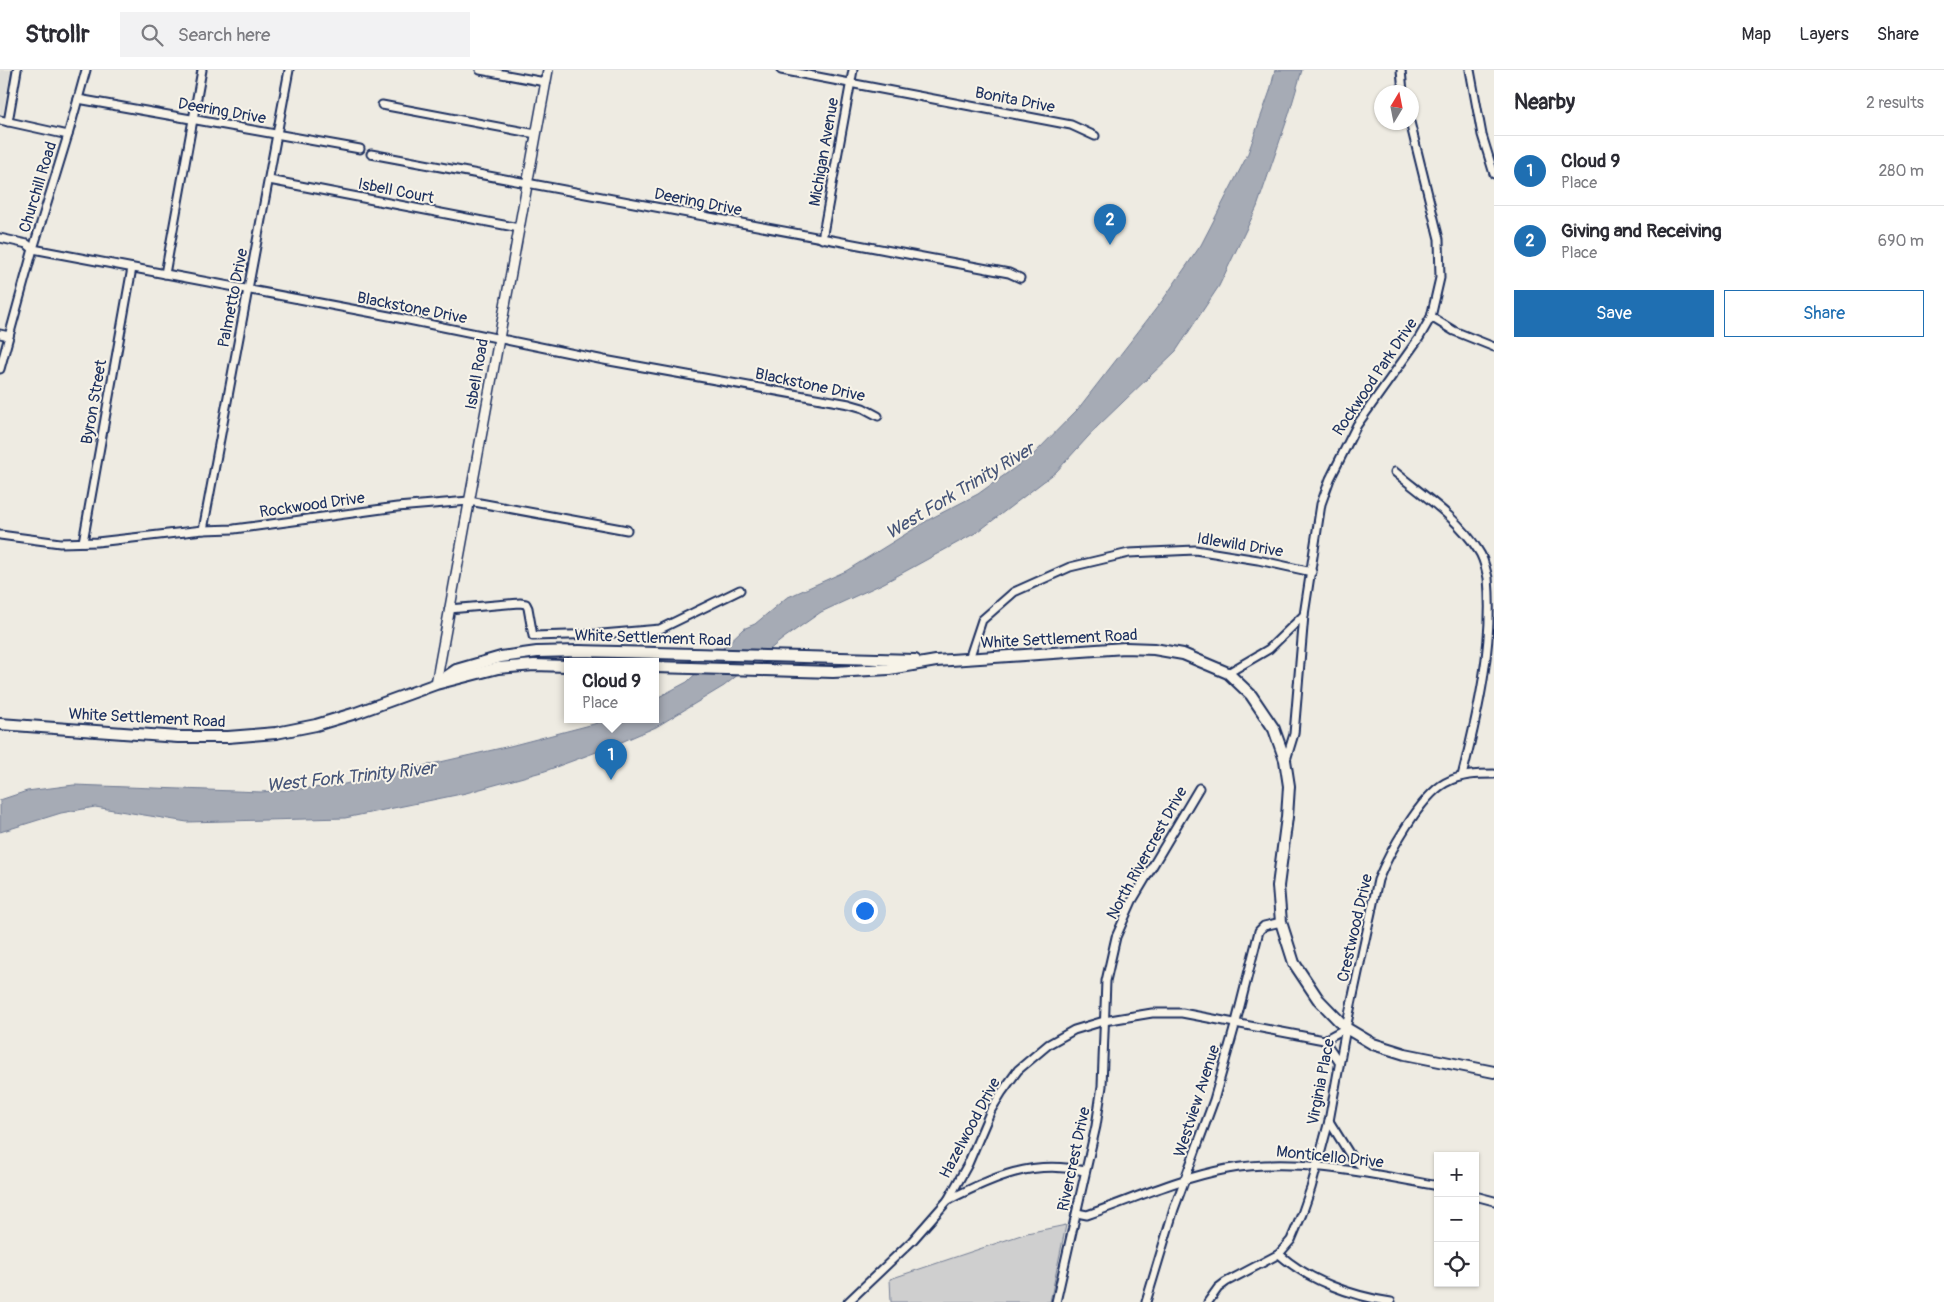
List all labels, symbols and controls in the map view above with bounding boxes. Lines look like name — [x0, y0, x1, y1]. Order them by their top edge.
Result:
search box — [120, 12, 470, 57]
text: Strollr — [25, 20, 90, 49]
icon: search — [138, 21, 166, 49]
text: Search here — [178, 23, 270, 47]
text: Map — [1742, 23, 1771, 46]
text: Layers — [1799, 23, 1849, 46]
text: Share — [1877, 23, 1919, 46]
street label: Bonita Drive — [973, 82, 1057, 118]
north arrow — [1374, 85, 1419, 130]
text: Nearby — [1514, 89, 1575, 116]
street label: Deering Drive — [176, 93, 268, 129]
text: 2 results — [1866, 93, 1924, 113]
street label: Michigan Avenue — [805, 96, 843, 208]
street label: Churchill Road — [15, 139, 61, 235]
text: Cloud 9 — [1561, 149, 1620, 173]
text: 1 — [1527, 161, 1533, 181]
text: 280 m — [1878, 161, 1924, 181]
text: Place — [1561, 173, 1597, 193]
street label: Isbell Court — [356, 174, 436, 208]
street label: Deering Drive — [652, 184, 744, 220]
pin: 2 — [1094, 204, 1126, 245]
text: Giving and Receiving — [1561, 219, 1722, 243]
text: 2 — [1526, 231, 1534, 251]
text: 690 m — [1878, 231, 1924, 251]
text: Place — [1561, 243, 1597, 263]
street label: Palmetto Drive — [214, 247, 252, 349]
street label: Blackstone Drive — [355, 288, 469, 328]
button: Save — [1514, 290, 1714, 337]
button: Share — [1724, 290, 1924, 337]
street label: Rockwood Park Drive — [1328, 314, 1422, 440]
street label: Isbell Road — [461, 337, 493, 411]
street label: Byron Street — [77, 358, 111, 446]
street label: Blackstone Drive — [753, 364, 867, 406]
water label: West Fork Trinity River — [881, 436, 1041, 545]
street label: Rockwood Drive — [258, 488, 366, 522]
street label: Idlewild Drive — [1195, 528, 1285, 562]
street label: White Settlement Road — [574, 625, 732, 651]
street label: White Settlement Road — [980, 625, 1138, 653]
popup — [564, 658, 659, 723]
text: Cloud 9 — [582, 669, 641, 693]
text: Place — [582, 693, 618, 713]
street label: White Settlement Road — [68, 704, 226, 732]
pin: 1 — [595, 739, 627, 780]
water label: West Fork Trinity River — [265, 756, 439, 797]
street label: North Rivercrest Drive — [1102, 783, 1192, 923]
street label: Crestwood Drive — [1333, 872, 1377, 984]
your location — [852, 898, 878, 924]
street label: Virginia Place — [1303, 1037, 1339, 1127]
street label: Westview Avenue — [1169, 1042, 1225, 1160]
street label: Hazelwood Drive — [935, 1074, 1005, 1182]
street label: Rivercrest Drive — [1053, 1105, 1095, 1213]
street label: Monticello Drive — [1275, 1141, 1385, 1173]
map controls — [1434, 1152, 1479, 1287]
button: + — [1434, 1152, 1479, 1197]
button: − — [1434, 1197, 1479, 1242]
button: locate — [1434, 1242, 1479, 1287]

